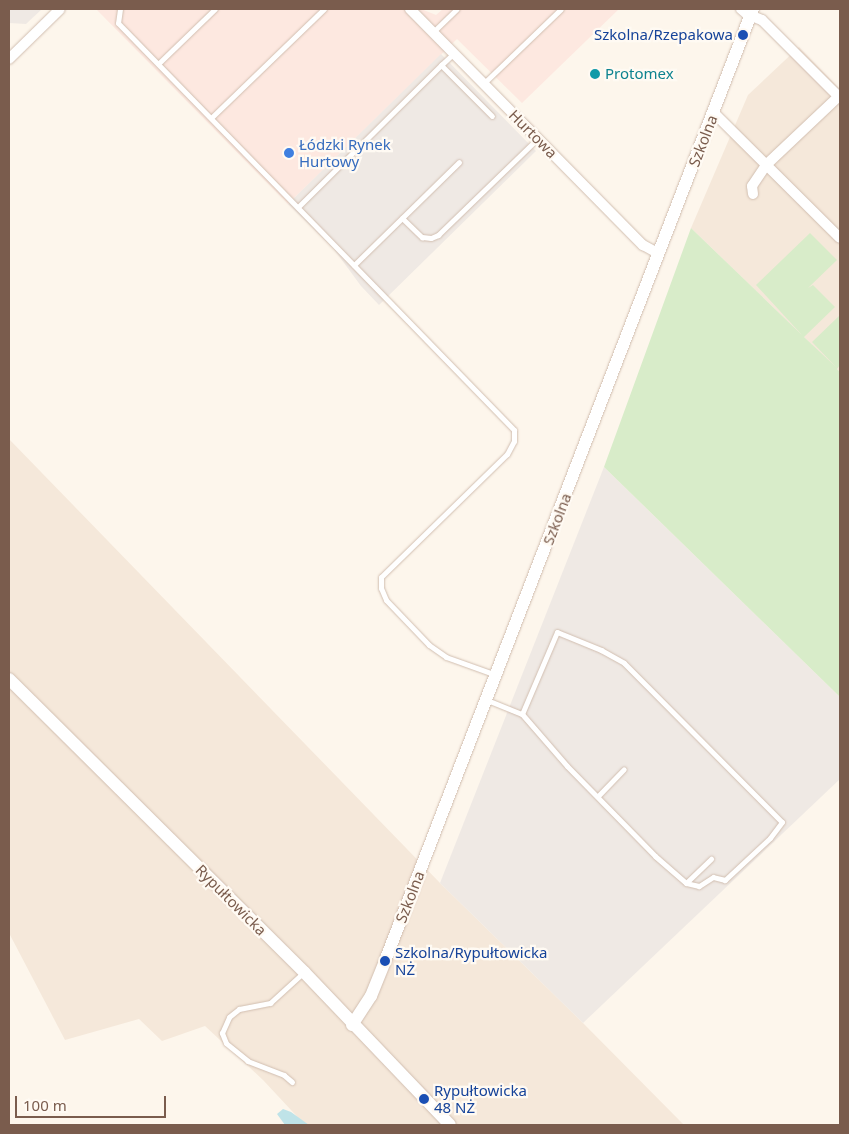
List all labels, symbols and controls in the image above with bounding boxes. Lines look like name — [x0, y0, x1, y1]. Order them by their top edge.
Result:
place label: Szkolna/Rzepakowa — [594, 26, 733, 44]
marker: Szkolna/Rzepakowa — [737, 29, 749, 41]
place label: Protomex — [605, 65, 674, 83]
marker: Protomex — [589, 68, 601, 80]
street label: Hurtowa — [505, 106, 561, 162]
street label: Szkolna — [685, 113, 721, 169]
place label: Łódzki Rynek Hurtowy — [299, 135, 391, 170]
marker: Łódzki Rynek Hurtowy — [283, 147, 295, 159]
street label: Szkolna — [539, 491, 575, 547]
street label: Rypułtowicka — [192, 861, 270, 939]
street label: Szkolna — [392, 869, 428, 925]
place label: Szkolna/Rypułtowicka NŻ — [395, 943, 547, 978]
marker: Szkolna/Rypułtowicka NŻ — [379, 955, 391, 967]
place label: Rypułtowicka 48 NŻ — [434, 1081, 527, 1116]
scale bar — [18, 1086, 169, 1118]
marker: Rypułtowicka 48 NŻ — [418, 1093, 430, 1105]
text: 100 m — [23, 1095, 67, 1115]

